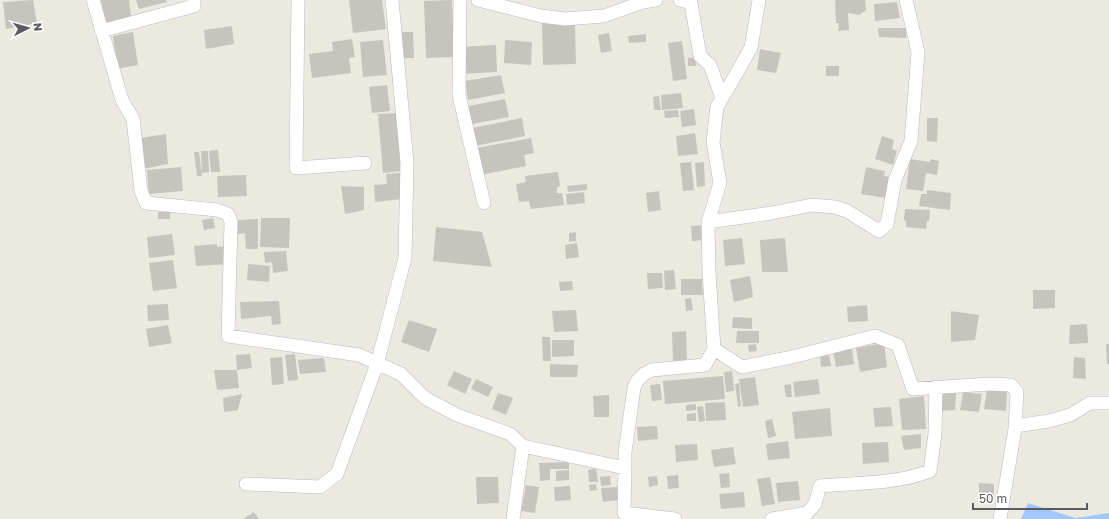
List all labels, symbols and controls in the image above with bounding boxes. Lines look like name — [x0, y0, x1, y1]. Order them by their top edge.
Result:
north arrow — [8, 8, 48, 48]
text: N — [32, 22, 45, 32]
scale bar — [973, 485, 1087, 511]
text: 50 m — [979, 491, 1007, 506]

